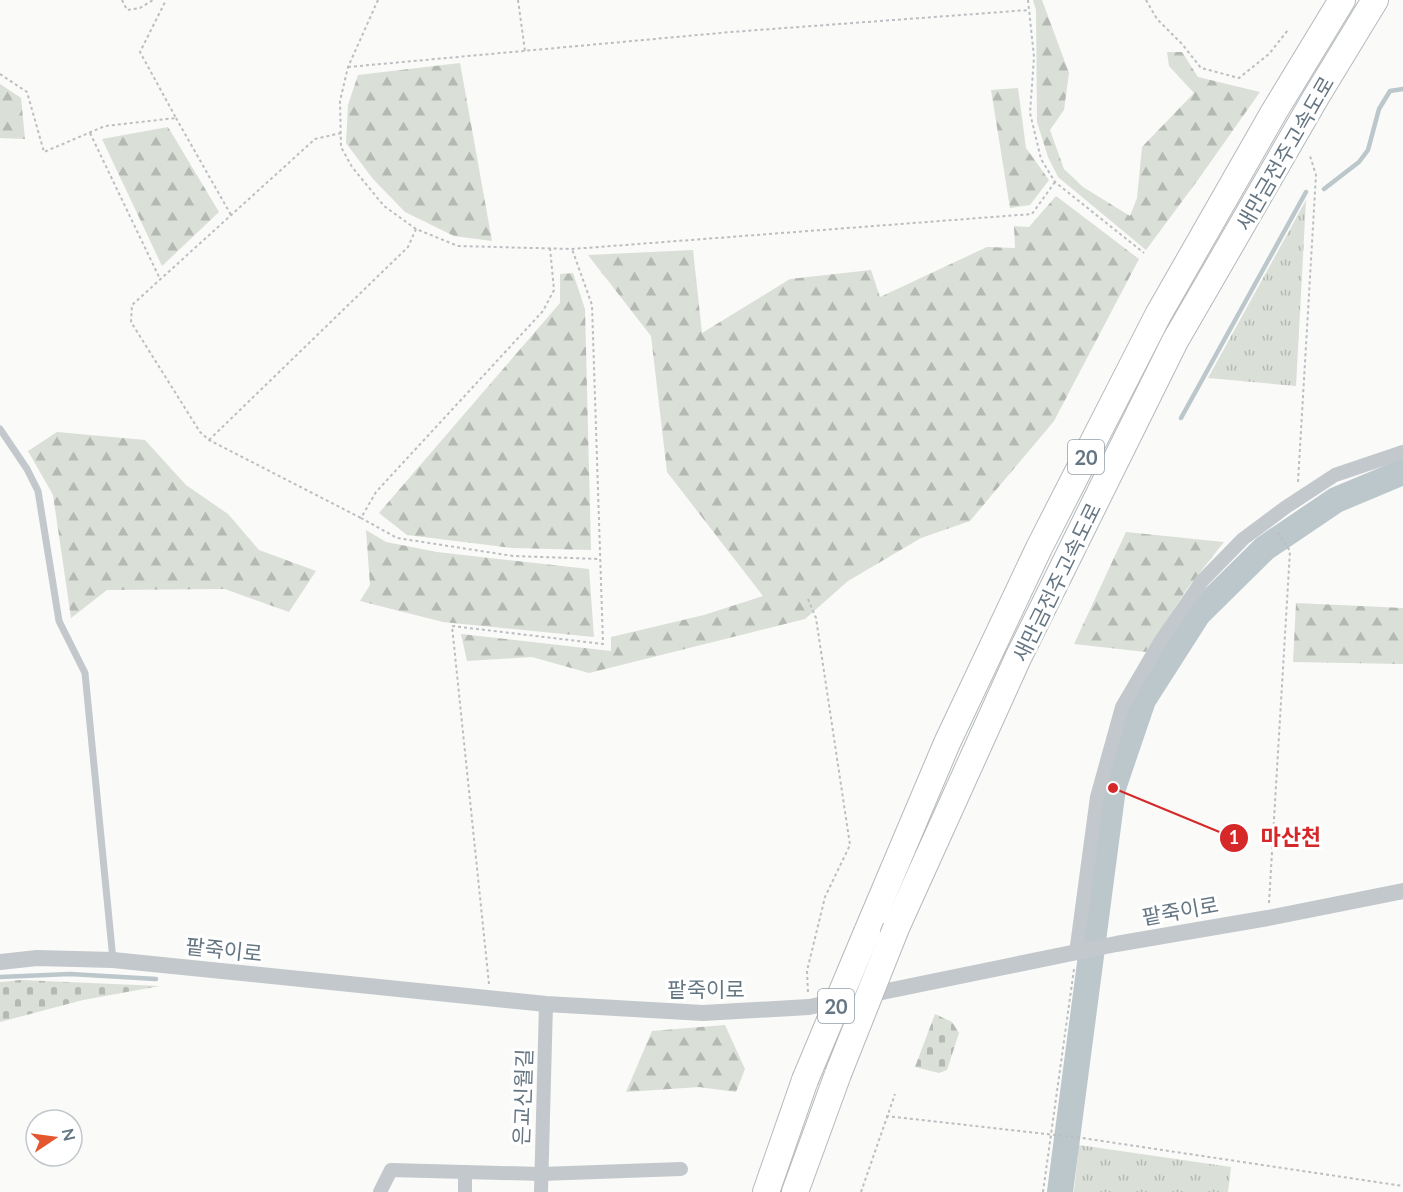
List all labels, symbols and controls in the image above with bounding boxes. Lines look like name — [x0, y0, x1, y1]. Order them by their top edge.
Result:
street label: 새만금전주고속도로 — [1230, 71, 1338, 235]
road number: 20 — [1068, 440, 1104, 474]
street label: 새만금전주고속도로 — [1007, 498, 1105, 666]
callout: 마산천 — [1219, 818, 1334, 858]
text: 마산천 — [1261, 823, 1321, 850]
text: 1 — [1229, 826, 1239, 848]
street label: 팥죽이로 — [1140, 891, 1220, 929]
street label: 팥죽이로 — [184, 933, 264, 965]
street label: 팥죽이로 — [667, 976, 745, 1001]
road number: 20 — [818, 989, 854, 1023]
street label: 은교신월길 — [508, 1048, 536, 1146]
north arrow — [24, 1108, 84, 1168]
text: N — [58, 1126, 80, 1143]

